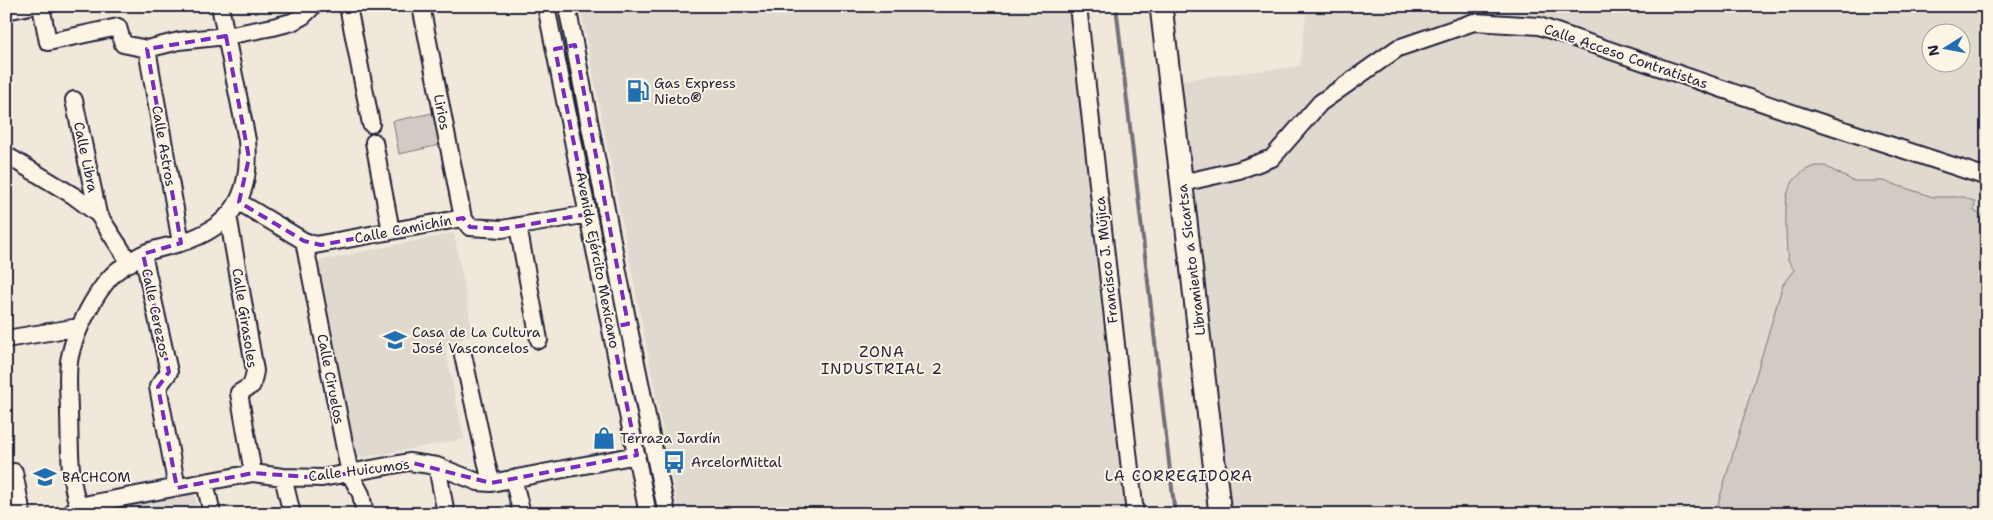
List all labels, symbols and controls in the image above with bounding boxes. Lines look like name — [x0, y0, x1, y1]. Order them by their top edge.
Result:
street label: Calle Acceso Contratistas — [1542, 19, 1710, 93]
north arrow — [1920, 22, 1970, 72]
text: N — [1923, 43, 1943, 58]
place label: Gas Express Nieto® — [654, 74, 736, 108]
fuel station icon: Gas Express Nieto® — [625, 78, 651, 104]
street label: Lirios — [430, 93, 454, 132]
street label: Calle Astros — [148, 104, 180, 188]
street label: Calle Libra — [70, 120, 102, 194]
street label: Avenida Ejército Mexicano — [572, 170, 624, 350]
street label: Libramiento a Sicartsa — [1173, 183, 1209, 337]
street label: Francisco J. Mújica — [1090, 195, 1122, 324]
street label: Calle Camichín — [353, 211, 454, 247]
street label: Calle Cerezos — [138, 267, 174, 359]
street label: Calle Girasoles — [228, 267, 262, 369]
place label: Casa de La Cultura José Vasconcelos — [412, 323, 541, 357]
school or university icon: Casa de La Cultura José Vasconcelos — [382, 327, 408, 353]
street label: Calle Ciruelos — [313, 332, 349, 426]
district label: ZONA INDUSTRIAL 2 — [821, 342, 943, 379]
shop icon: Terraza Jardín — [591, 425, 617, 451]
place label: Terraza Jardín — [620, 429, 721, 447]
bus stop icon: ArcelorMittal — [661, 449, 687, 475]
place label: ArcelorMittal — [691, 453, 783, 471]
street label: Calle Huicumos — [307, 455, 411, 485]
school or university icon: BACHCOM — [32, 464, 58, 490]
district label: LA CORREGIDORA — [1105, 466, 1253, 486]
place label: BACHCOM — [62, 468, 131, 486]

